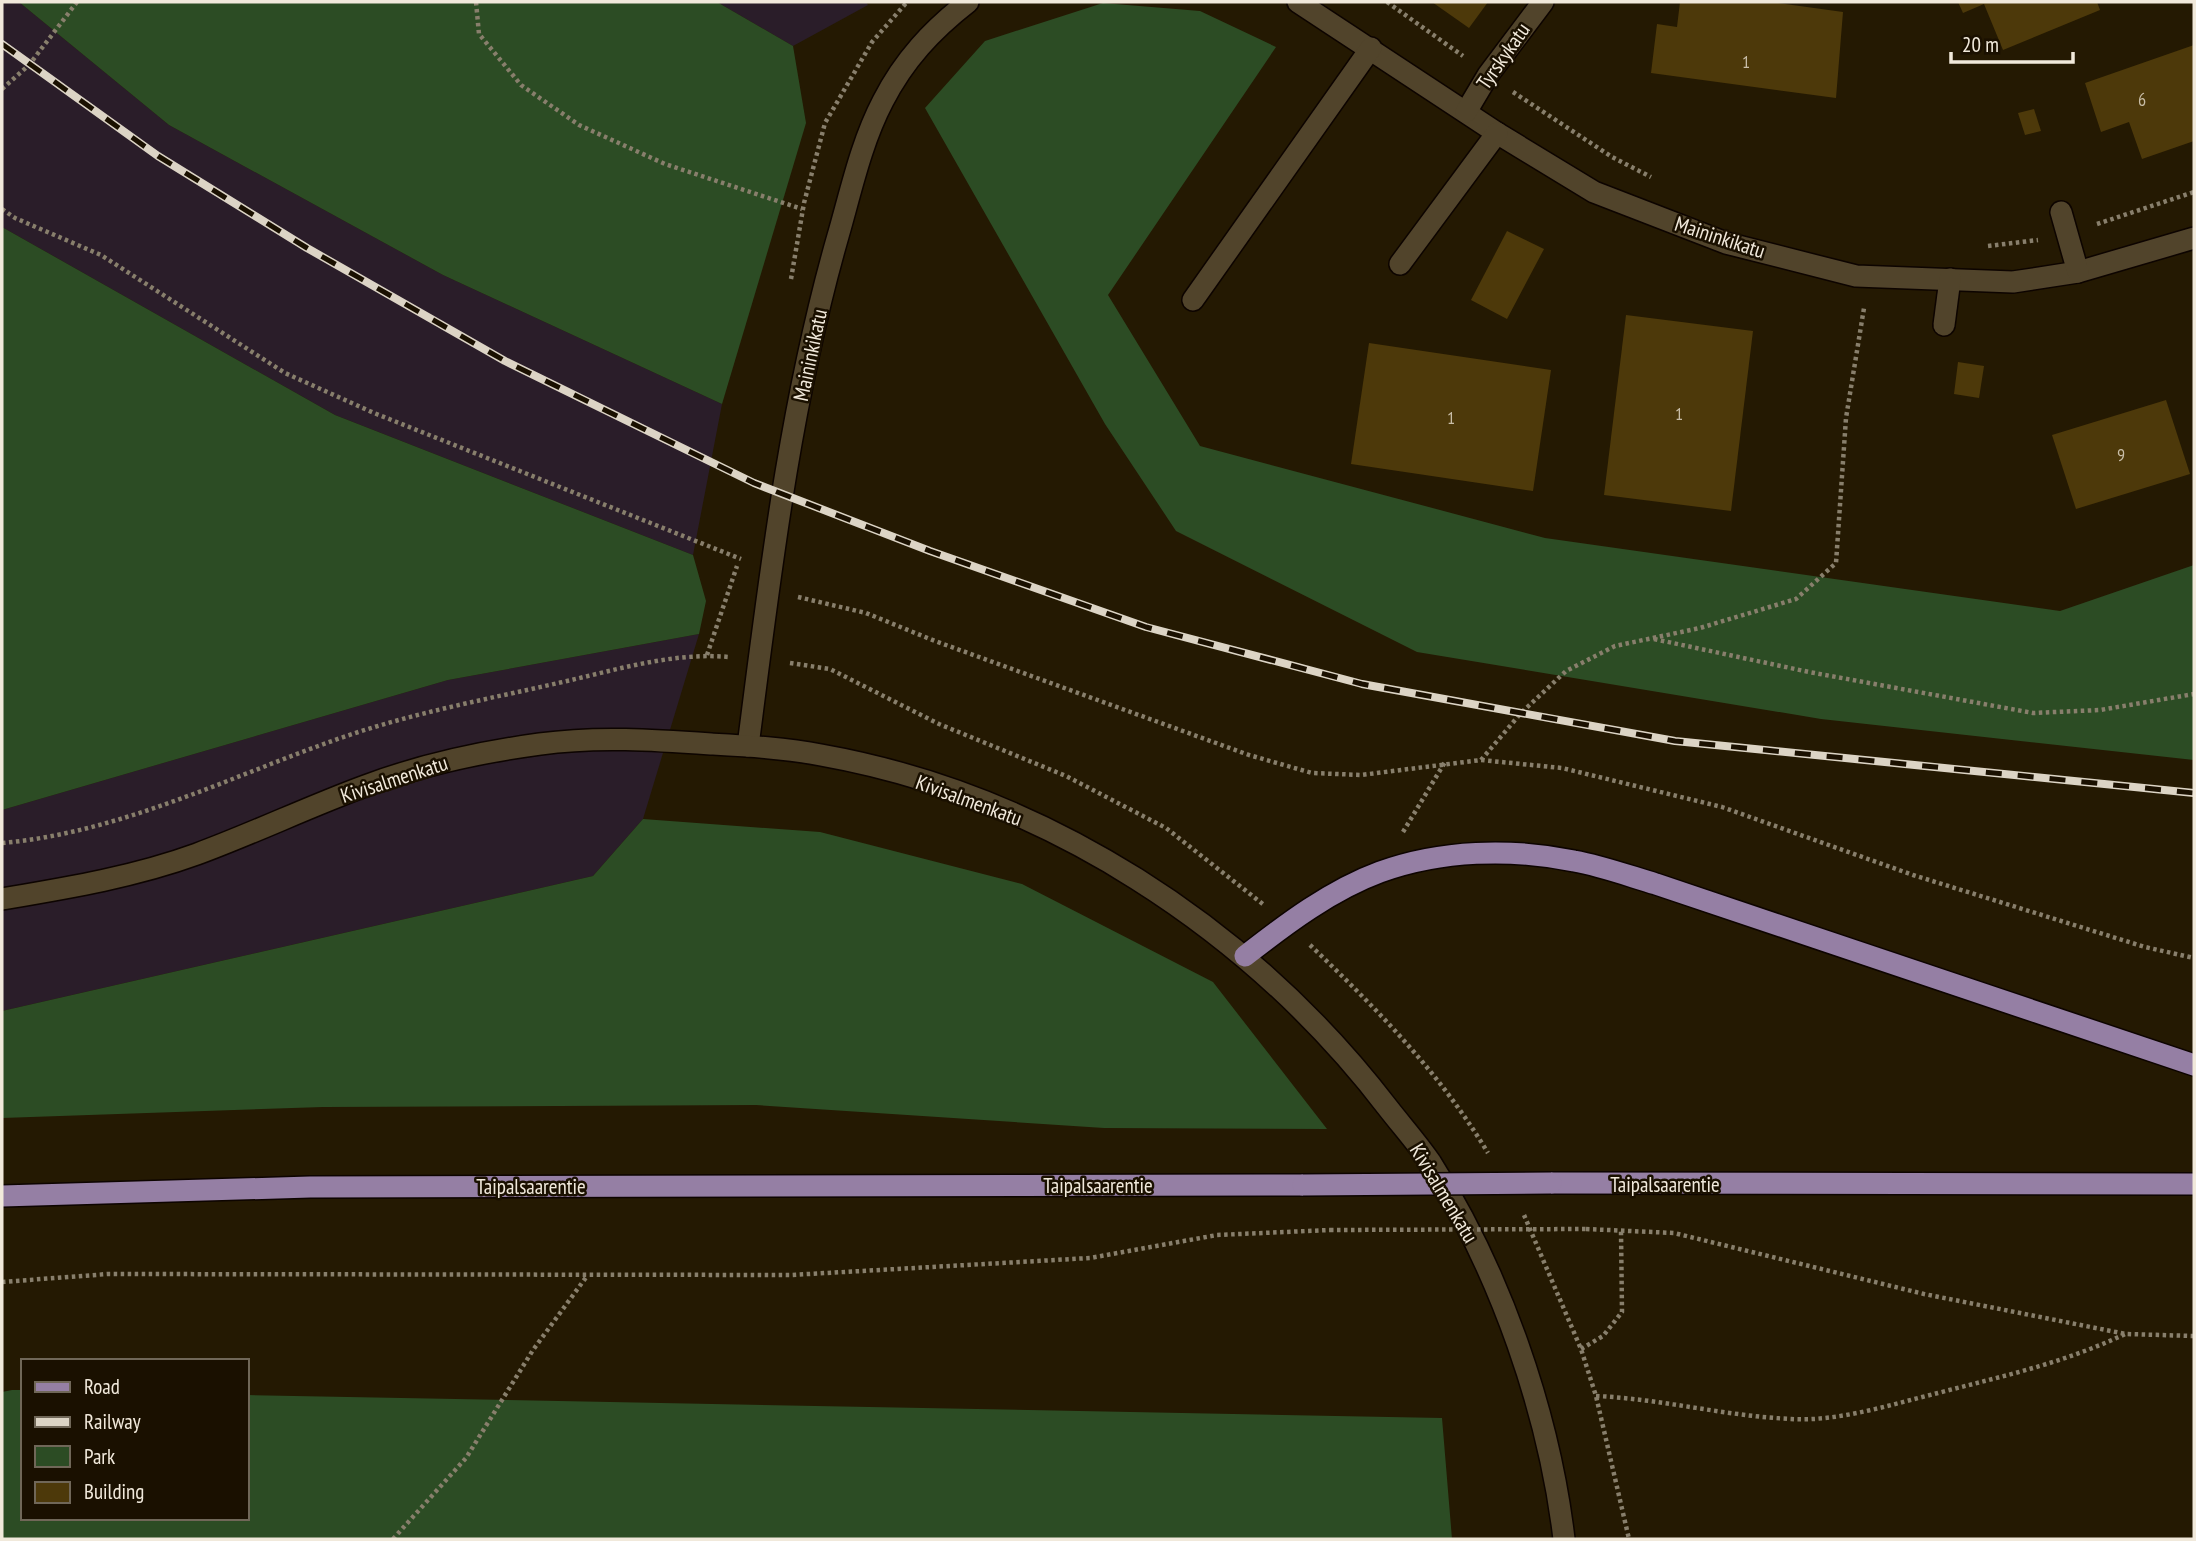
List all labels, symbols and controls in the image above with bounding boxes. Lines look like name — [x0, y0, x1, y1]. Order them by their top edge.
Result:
street label: Tyrskykatu — [1470, 17, 1536, 95]
scale bar — [1951, 21, 2074, 65]
text: 20 m — [1962, 31, 1999, 58]
house number: 1 — [1742, 50, 1750, 73]
house number: 6 — [2138, 88, 2146, 111]
street label: Maininkikatu — [1671, 210, 1769, 264]
street label: Maininkikatu — [787, 306, 833, 404]
house number: 1 — [1675, 402, 1683, 425]
house number: 1 — [1447, 406, 1455, 429]
house number: 9 — [2117, 443, 2125, 466]
street label: Kivisalmenkatu — [337, 749, 451, 809]
street label: Kivisalmenkatu — [912, 768, 1026, 832]
street label: Kivisalmenkatu — [1404, 1138, 1484, 1248]
street label: Taipalsaarentie — [1610, 1171, 1720, 1198]
street label: Taipalsaarentie — [1043, 1172, 1153, 1199]
street label: Taipalsaarentie — [476, 1173, 586, 1200]
legend — [21, 1359, 248, 1520]
text: Road — [84, 1373, 120, 1400]
text: Railway — [84, 1408, 141, 1435]
text: Park — [84, 1443, 115, 1470]
text: Building — [84, 1478, 144, 1505]

